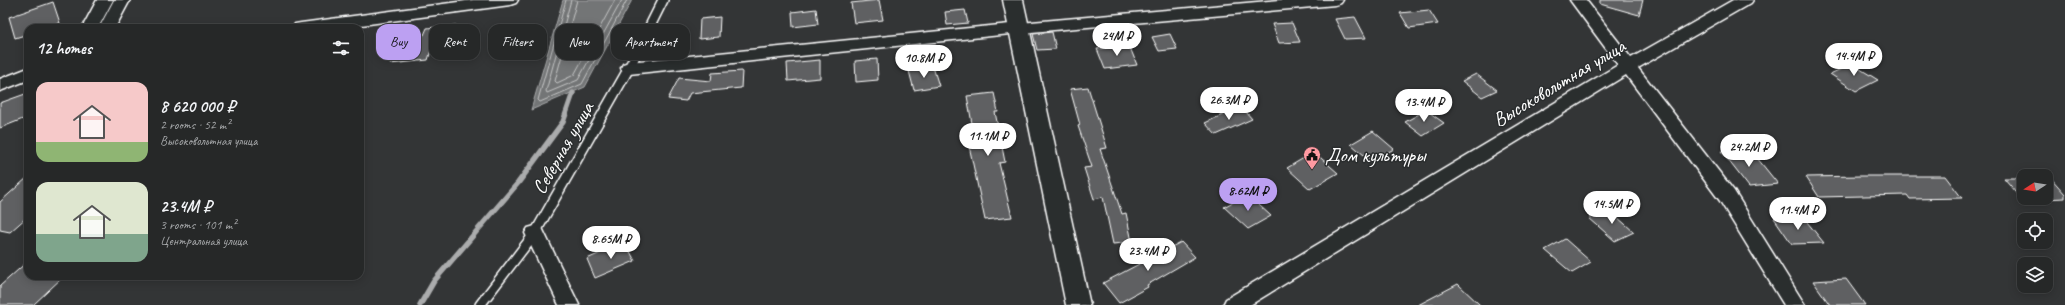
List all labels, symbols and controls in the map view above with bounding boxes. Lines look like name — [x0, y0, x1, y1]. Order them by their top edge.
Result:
pin: 24M ₽ — [1089, 23, 1145, 57]
chip: Buy — [376, 24, 421, 60]
chip: Rent — [429, 24, 480, 60]
chip: Filters — [488, 24, 547, 60]
chip: New — [555, 24, 603, 60]
chip: Apartment — [611, 24, 690, 60]
text: 24M ₽ — [1101, 28, 1133, 44]
street label: Высоковольтная улица — [1488, 33, 1631, 132]
icon: filters — [330, 37, 352, 59]
text: 12 homes — [36, 38, 92, 59]
pin: 14.4M ₽ — [1817, 43, 1891, 77]
pin: 10.8M ₽ — [887, 45, 961, 79]
text: 14.4M ₽ — [1834, 48, 1874, 64]
text: 10.8M ₽ — [904, 50, 944, 66]
pin: 26.3M ₽ — [1192, 87, 1266, 121]
pin: 13.4M ₽ — [1387, 89, 1461, 123]
text: 26.3M ₽ — [1209, 92, 1249, 108]
text: 13.4M ₽ — [1404, 94, 1444, 110]
text: 8 620 000 ₽ — [160, 96, 235, 117]
street label: Северная улица — [527, 96, 600, 199]
icon: home — [68, 98, 116, 146]
text: 2 rooms · 52 m² — [160, 117, 230, 133]
pin: 11.1M ₽ — [951, 123, 1025, 157]
text: 11.1M ₽ — [968, 128, 1008, 144]
text: Высоковольтная улица — [160, 133, 258, 149]
pin: 24.2M ₽ — [1712, 134, 1786, 168]
text: 24.2M ₽ — [1729, 139, 1769, 155]
place label: Дом культуры — [1325, 143, 1427, 168]
public building icon: Дом культуры — [1302, 145, 1322, 170]
north arrow — [2017, 169, 2053, 205]
map controls — [2017, 169, 2053, 293]
pin: 8.62M ₽ — [1211, 178, 1285, 212]
text: 8.62M ₽ — [1228, 183, 1268, 199]
pin: 14.5M ₽ — [1575, 191, 1649, 225]
text: 23.4M ₽ — [160, 196, 212, 217]
text: 14.5M ₽ — [1592, 196, 1632, 212]
pin: 11.4M ₽ — [1761, 197, 1835, 231]
icon: home — [68, 198, 116, 246]
text: 11.4M ₽ — [1778, 202, 1818, 218]
button: locate — [2017, 213, 2053, 249]
text: 3 rooms · 101 m² — [160, 217, 236, 233]
pin: 8.65M ₽ — [574, 226, 648, 260]
text: 8.65M ₽ — [591, 231, 631, 247]
text: Центральная улица — [160, 233, 247, 249]
pin: 23.4M ₽ — [1111, 238, 1185, 272]
text: 23.4M ₽ — [1128, 243, 1168, 259]
button: layers — [2017, 257, 2053, 293]

